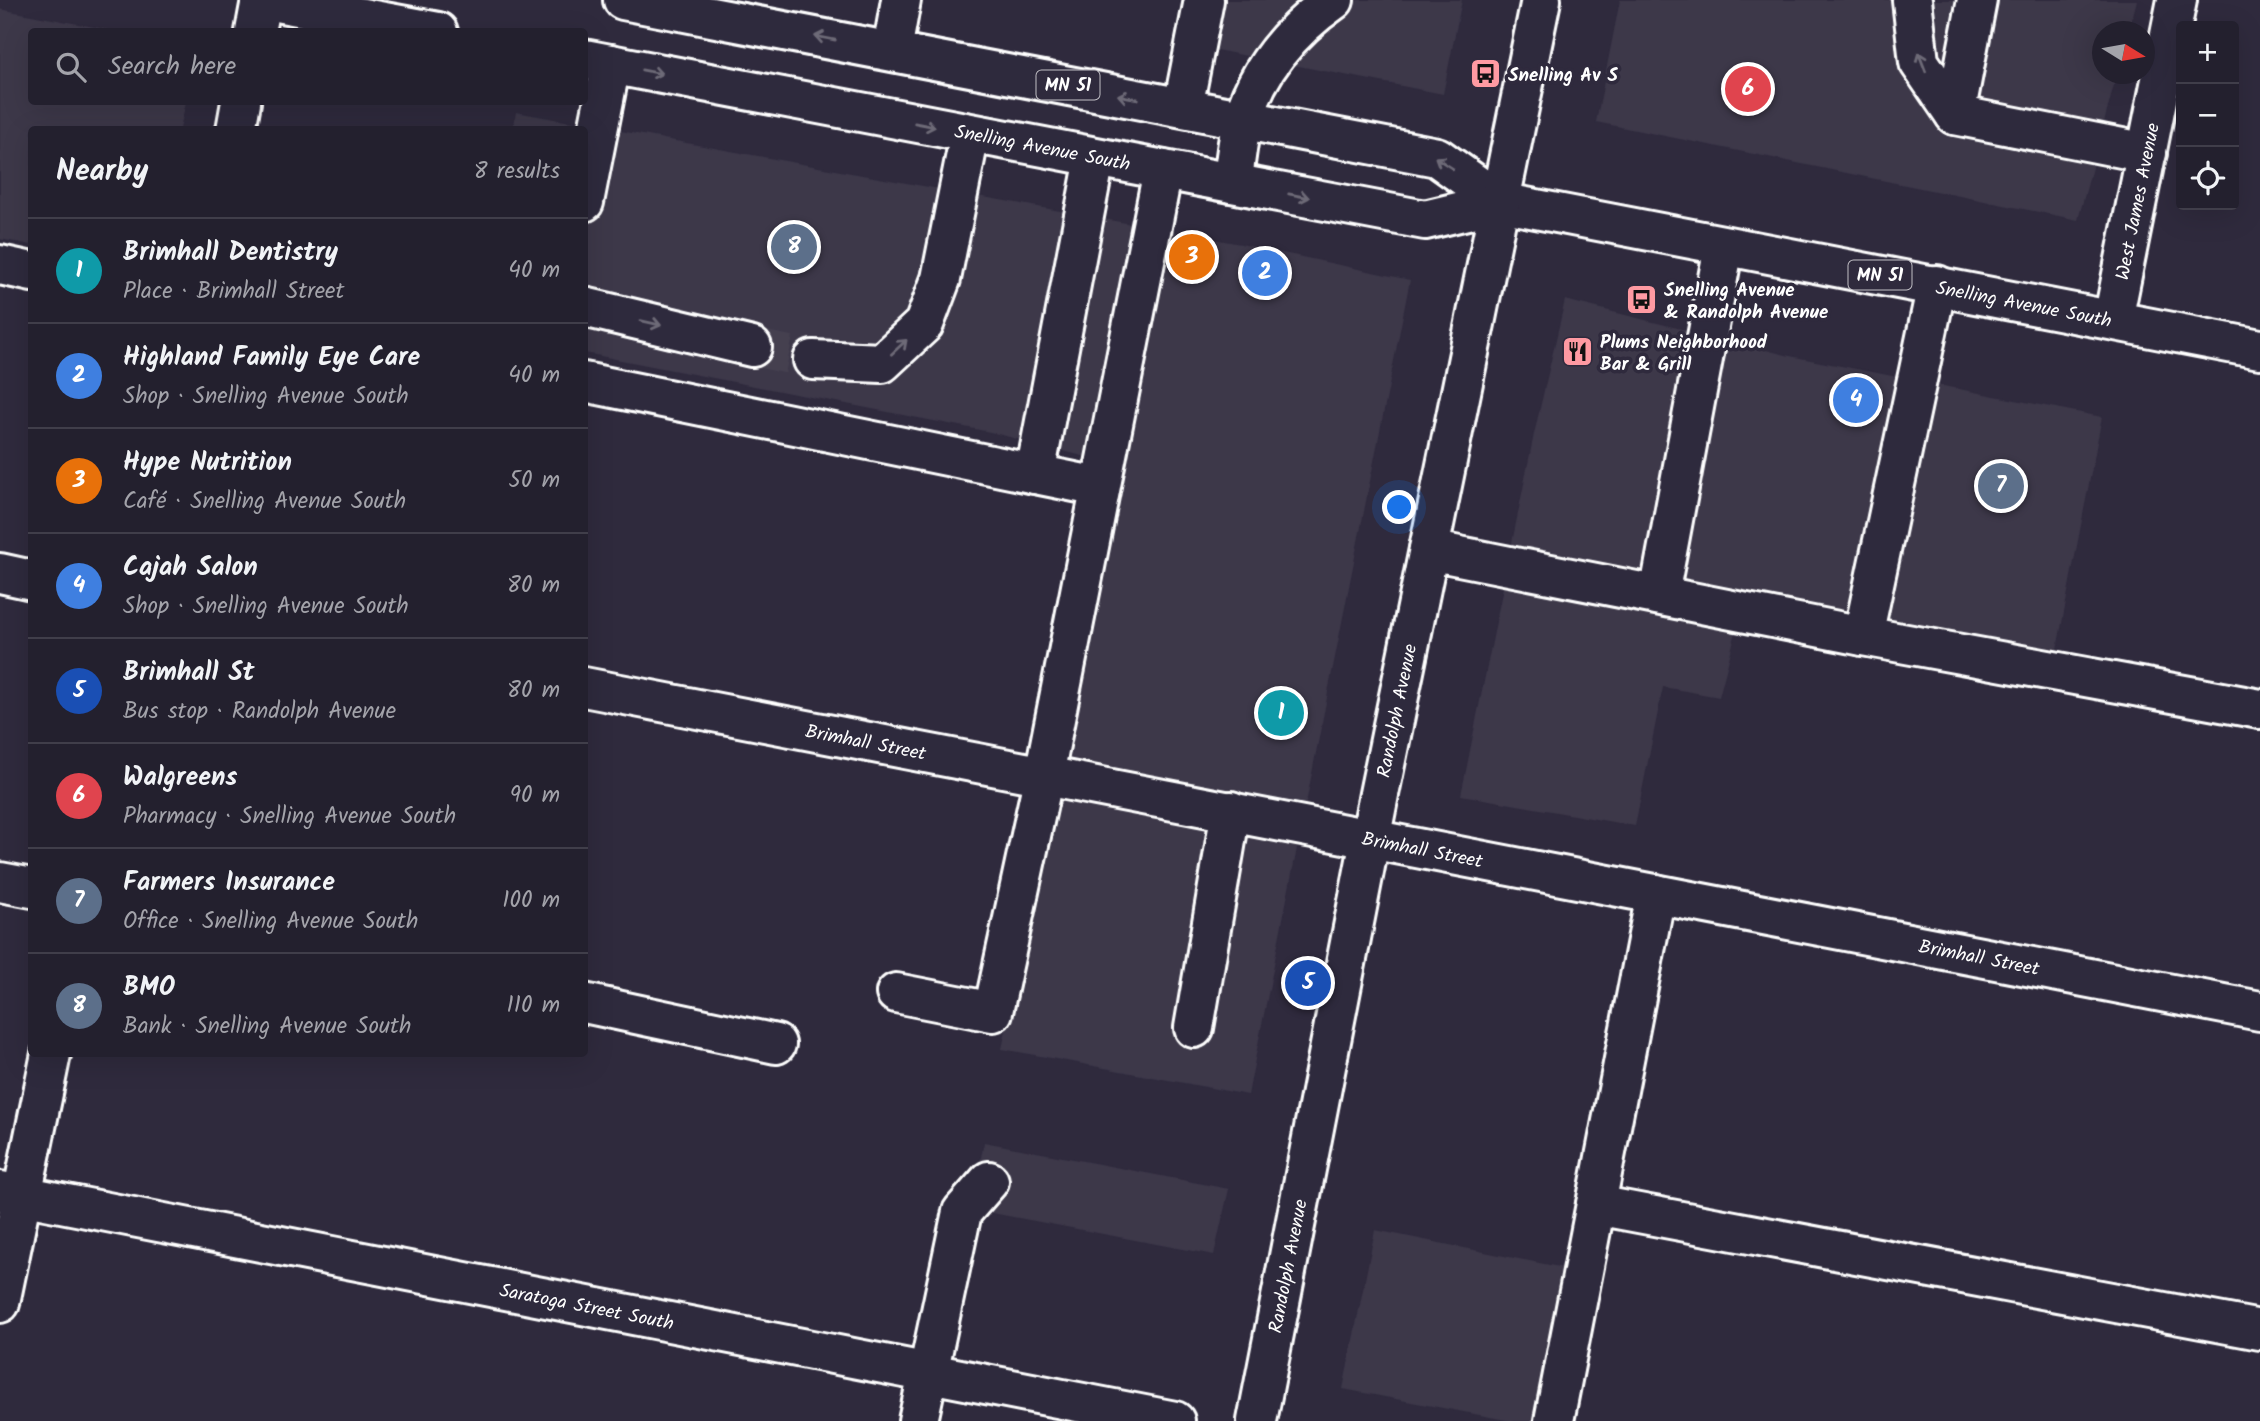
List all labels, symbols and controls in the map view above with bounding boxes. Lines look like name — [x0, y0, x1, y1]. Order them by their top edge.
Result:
north arrow — [2092, 21, 2155, 84]
map controls — [2176, 21, 2239, 210]
button: + — [2176, 21, 2239, 84]
search box — [28, 28, 588, 105]
one-way arrow — [814, 31, 837, 45]
text: Search here — [108, 46, 236, 88]
icon: search — [52, 48, 90, 86]
one-way arrow — [1915, 51, 1927, 73]
bus stop icon: Snelling Av S — [1468, 57, 1502, 91]
place label: Snelling Av S — [1508, 61, 1619, 91]
pin: 6 — [1725, 63, 1771, 115]
one-way arrow — [640, 66, 662, 79]
road number: MN 51 — [1036, 70, 1100, 100]
button: − — [2176, 84, 2239, 147]
one-way arrow — [1117, 89, 1140, 103]
street label: Snelling Avenue South — [952, 117, 1133, 180]
one-way arrow — [913, 119, 936, 133]
street label: West James Avenue — [2108, 120, 2169, 283]
button: locate — [2176, 147, 2239, 210]
text: Nearby — [56, 148, 148, 196]
text: 8 results — [474, 154, 560, 190]
one-way arrow — [1435, 156, 1454, 171]
one-way arrow — [1287, 190, 1310, 203]
pin: 8 — [771, 221, 817, 273]
pin: 3 — [1169, 231, 1215, 283]
text: Brimhall Dentistry — [123, 232, 338, 274]
pin: 2 — [1242, 247, 1288, 299]
text: 1 — [76, 253, 82, 289]
text: 40 m — [508, 253, 560, 289]
road number: MN 51 — [1848, 260, 1912, 290]
text: Place · Brimhall Street — [123, 274, 344, 310]
street label: Snelling Avenue South — [1933, 274, 2114, 337]
place label: Snelling Avenue & Randolph Avenue — [1664, 276, 1828, 328]
bus stop icon: Snelling Avenue & Randolph Avenue — [1624, 283, 1658, 317]
one-way arrow — [639, 317, 662, 330]
place label: Plums Neighborhood Bar & Grill — [1600, 328, 1768, 380]
restaurant icon: Plums Neighborhood Bar & Grill — [1560, 335, 1594, 369]
text: Highland Family Eye Care — [123, 337, 420, 379]
one-way arrow — [891, 338, 908, 355]
text: 2 — [72, 358, 86, 394]
text: 40 m — [508, 358, 560, 394]
pin: 4 — [1833, 374, 1879, 426]
text: Shop · Snelling Avenue South — [123, 379, 409, 415]
text: Hype Nutrition — [123, 442, 292, 484]
pin: 7 — [1978, 460, 2024, 512]
text: 3 — [73, 463, 85, 499]
text: 50 m — [509, 463, 560, 499]
text: Café · Snelling Avenue South — [123, 484, 406, 520]
your location — [1382, 490, 1416, 524]
text: Cajah Salon — [123, 547, 258, 589]
text: 4 — [73, 568, 85, 604]
text: 80 m — [507, 568, 560, 604]
text: Shop · Snelling Avenue South — [123, 589, 409, 625]
street label: Randolph Avenue — [1370, 641, 1426, 780]
text: Brimhall St — [123, 652, 255, 694]
text: 5 — [73, 673, 85, 709]
text: 80 m — [507, 673, 560, 709]
pin: 1 — [1258, 687, 1304, 739]
text: Bus stop · Randolph Avenue — [123, 694, 396, 730]
street label: Brimhall Street — [802, 717, 929, 770]
text: Walgreens — [123, 757, 237, 799]
text: 6 — [73, 778, 85, 814]
text: 90 m — [510, 778, 560, 814]
text: Pharmacy · Snelling Avenue South — [123, 799, 456, 835]
street label: Brimhall Street — [1359, 825, 1486, 878]
text: Farmers Insurance — [123, 862, 335, 904]
text: 7 — [74, 883, 84, 919]
text: 100 m — [502, 883, 560, 919]
text: Office · Snelling Avenue South — [123, 904, 418, 940]
street label: Brimhall Street — [1916, 932, 2042, 985]
pin: 5 — [1285, 957, 1331, 1009]
text: BMO — [123, 967, 175, 1009]
text: 8 — [72, 988, 86, 1024]
text: 110 m — [507, 988, 560, 1024]
text: Bank · Snelling Avenue South — [123, 1009, 411, 1045]
street label: Randolph Avenue — [1261, 1196, 1317, 1336]
street label: Saratoga Street South — [497, 1276, 676, 1340]

